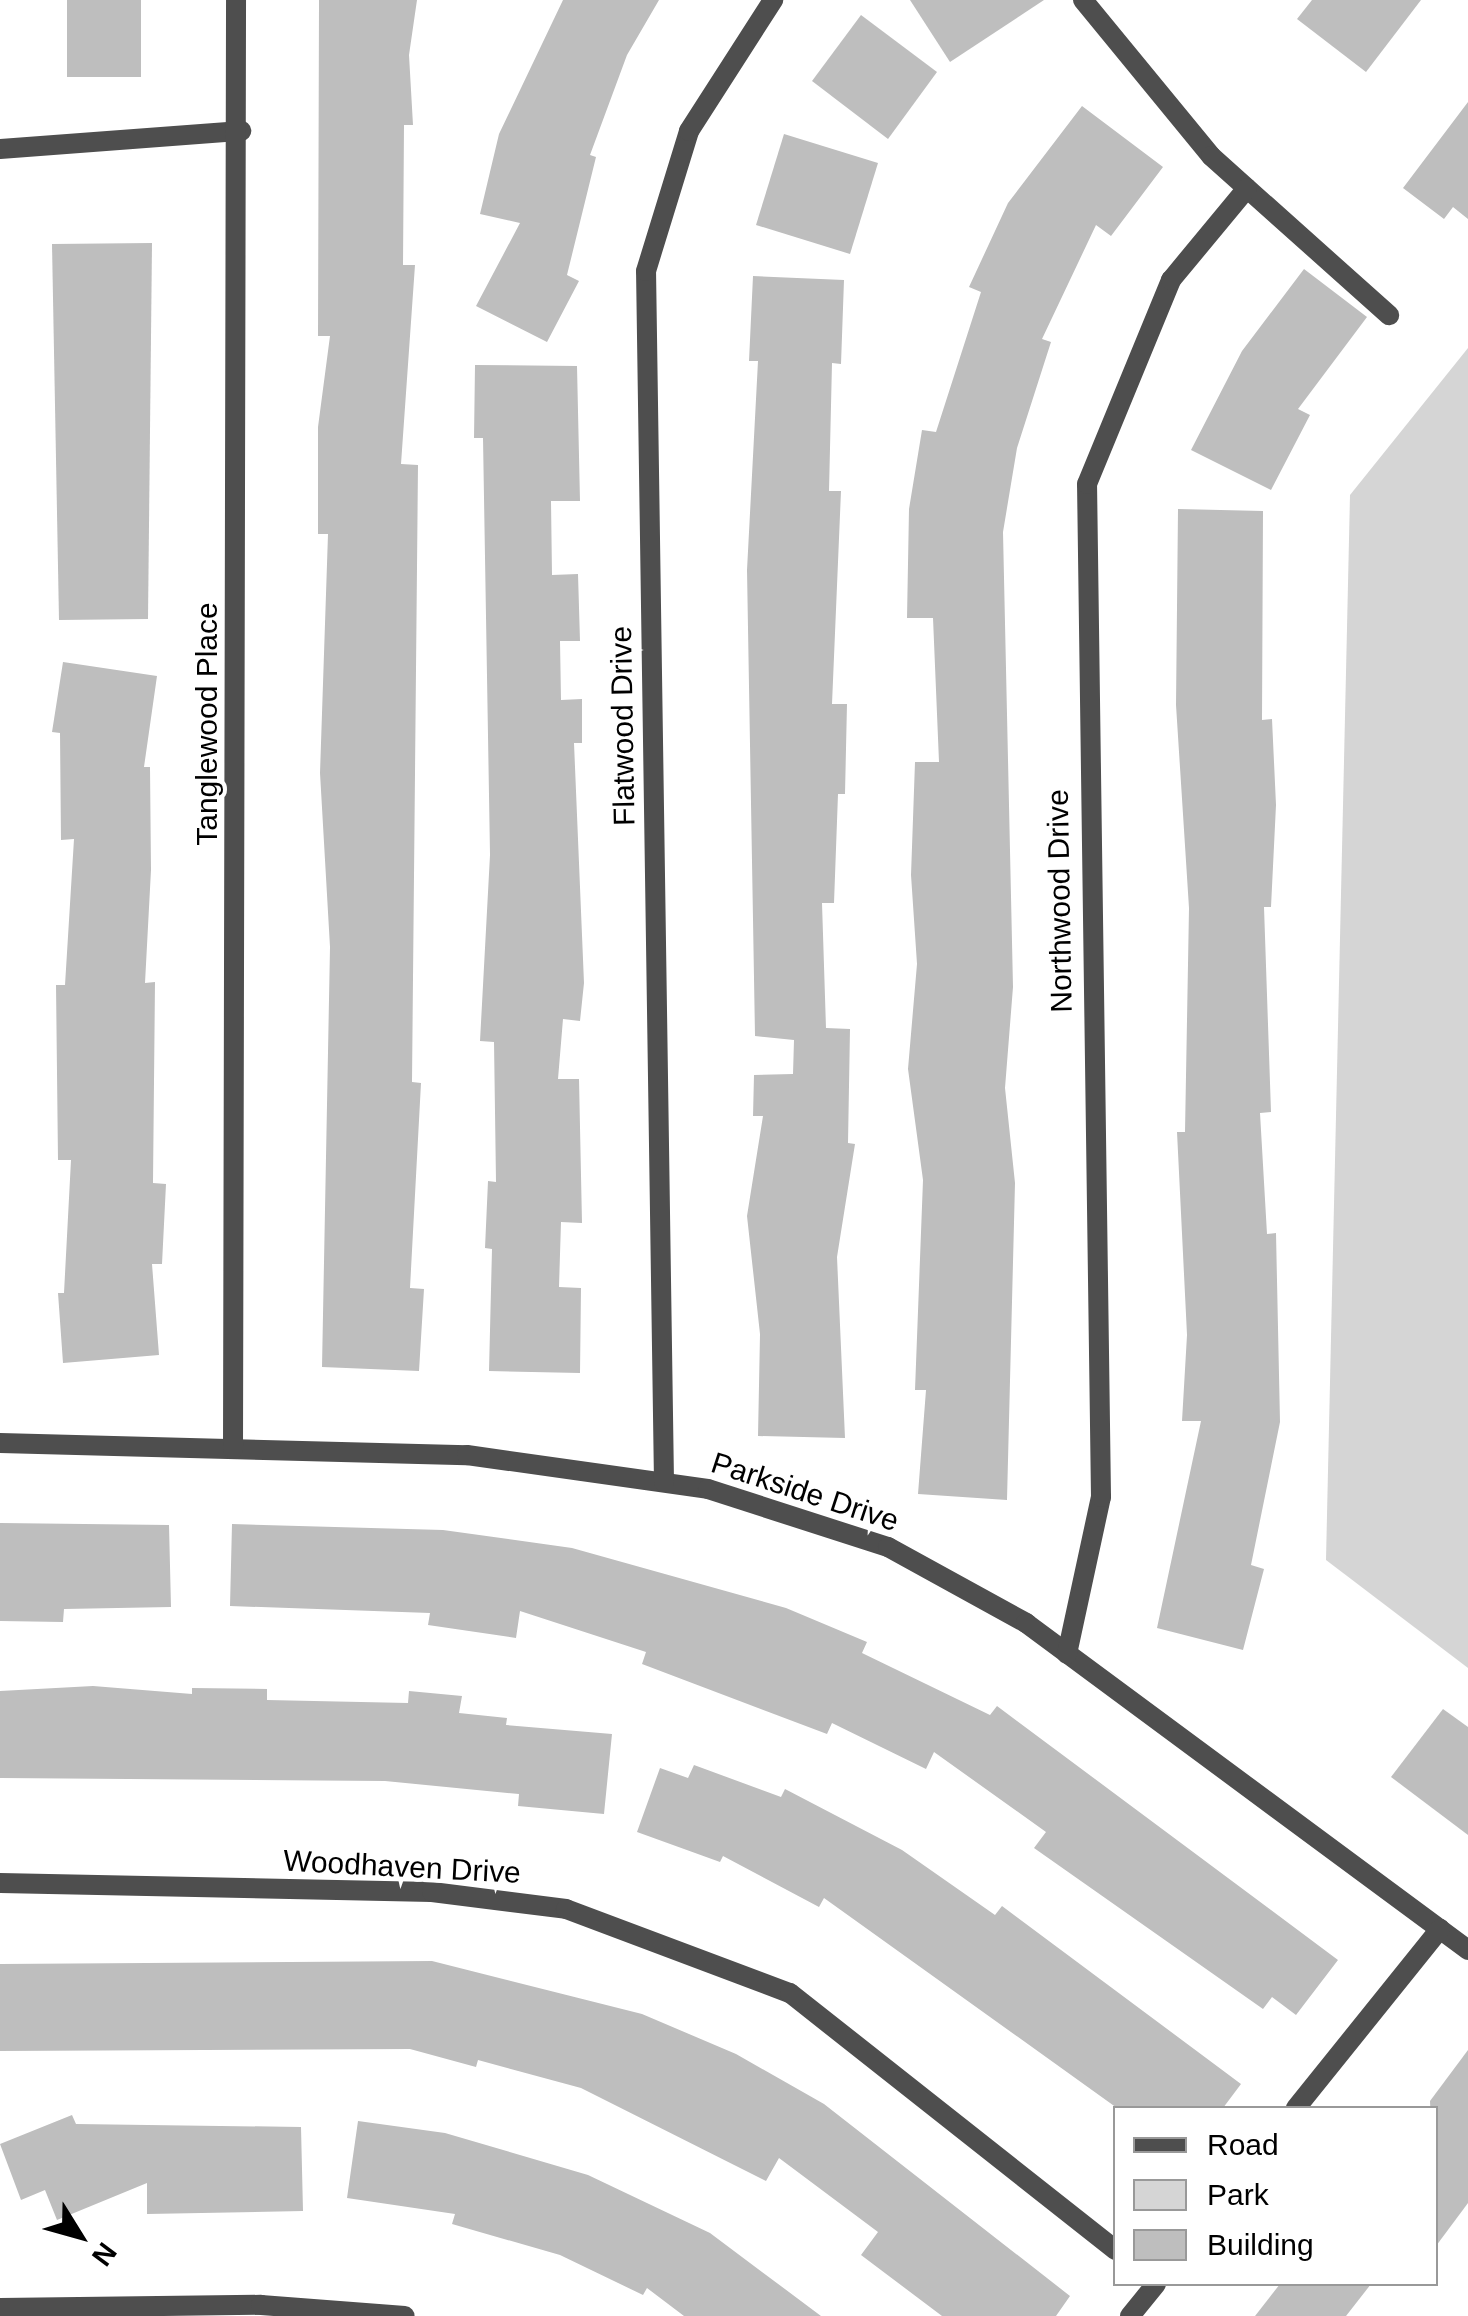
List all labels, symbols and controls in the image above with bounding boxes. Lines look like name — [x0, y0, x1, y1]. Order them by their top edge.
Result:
street label: Tanglewood Place — [189, 602, 225, 846]
street label: Flatwood Drive — [603, 626, 643, 826]
street label: Northwood Drive — [1040, 789, 1080, 1013]
street label: Parkside Drive — [707, 1445, 903, 1539]
street label: Woodhaven Drive — [282, 1843, 522, 1891]
legend — [1113, 2106, 1438, 2286]
text: Road — [1207, 2128, 1279, 2161]
text: Park — [1207, 2178, 1269, 2211]
north arrow — [30, 2186, 130, 2286]
text: Building — [1207, 2228, 1314, 2261]
text: N — [86, 2237, 123, 2272]

